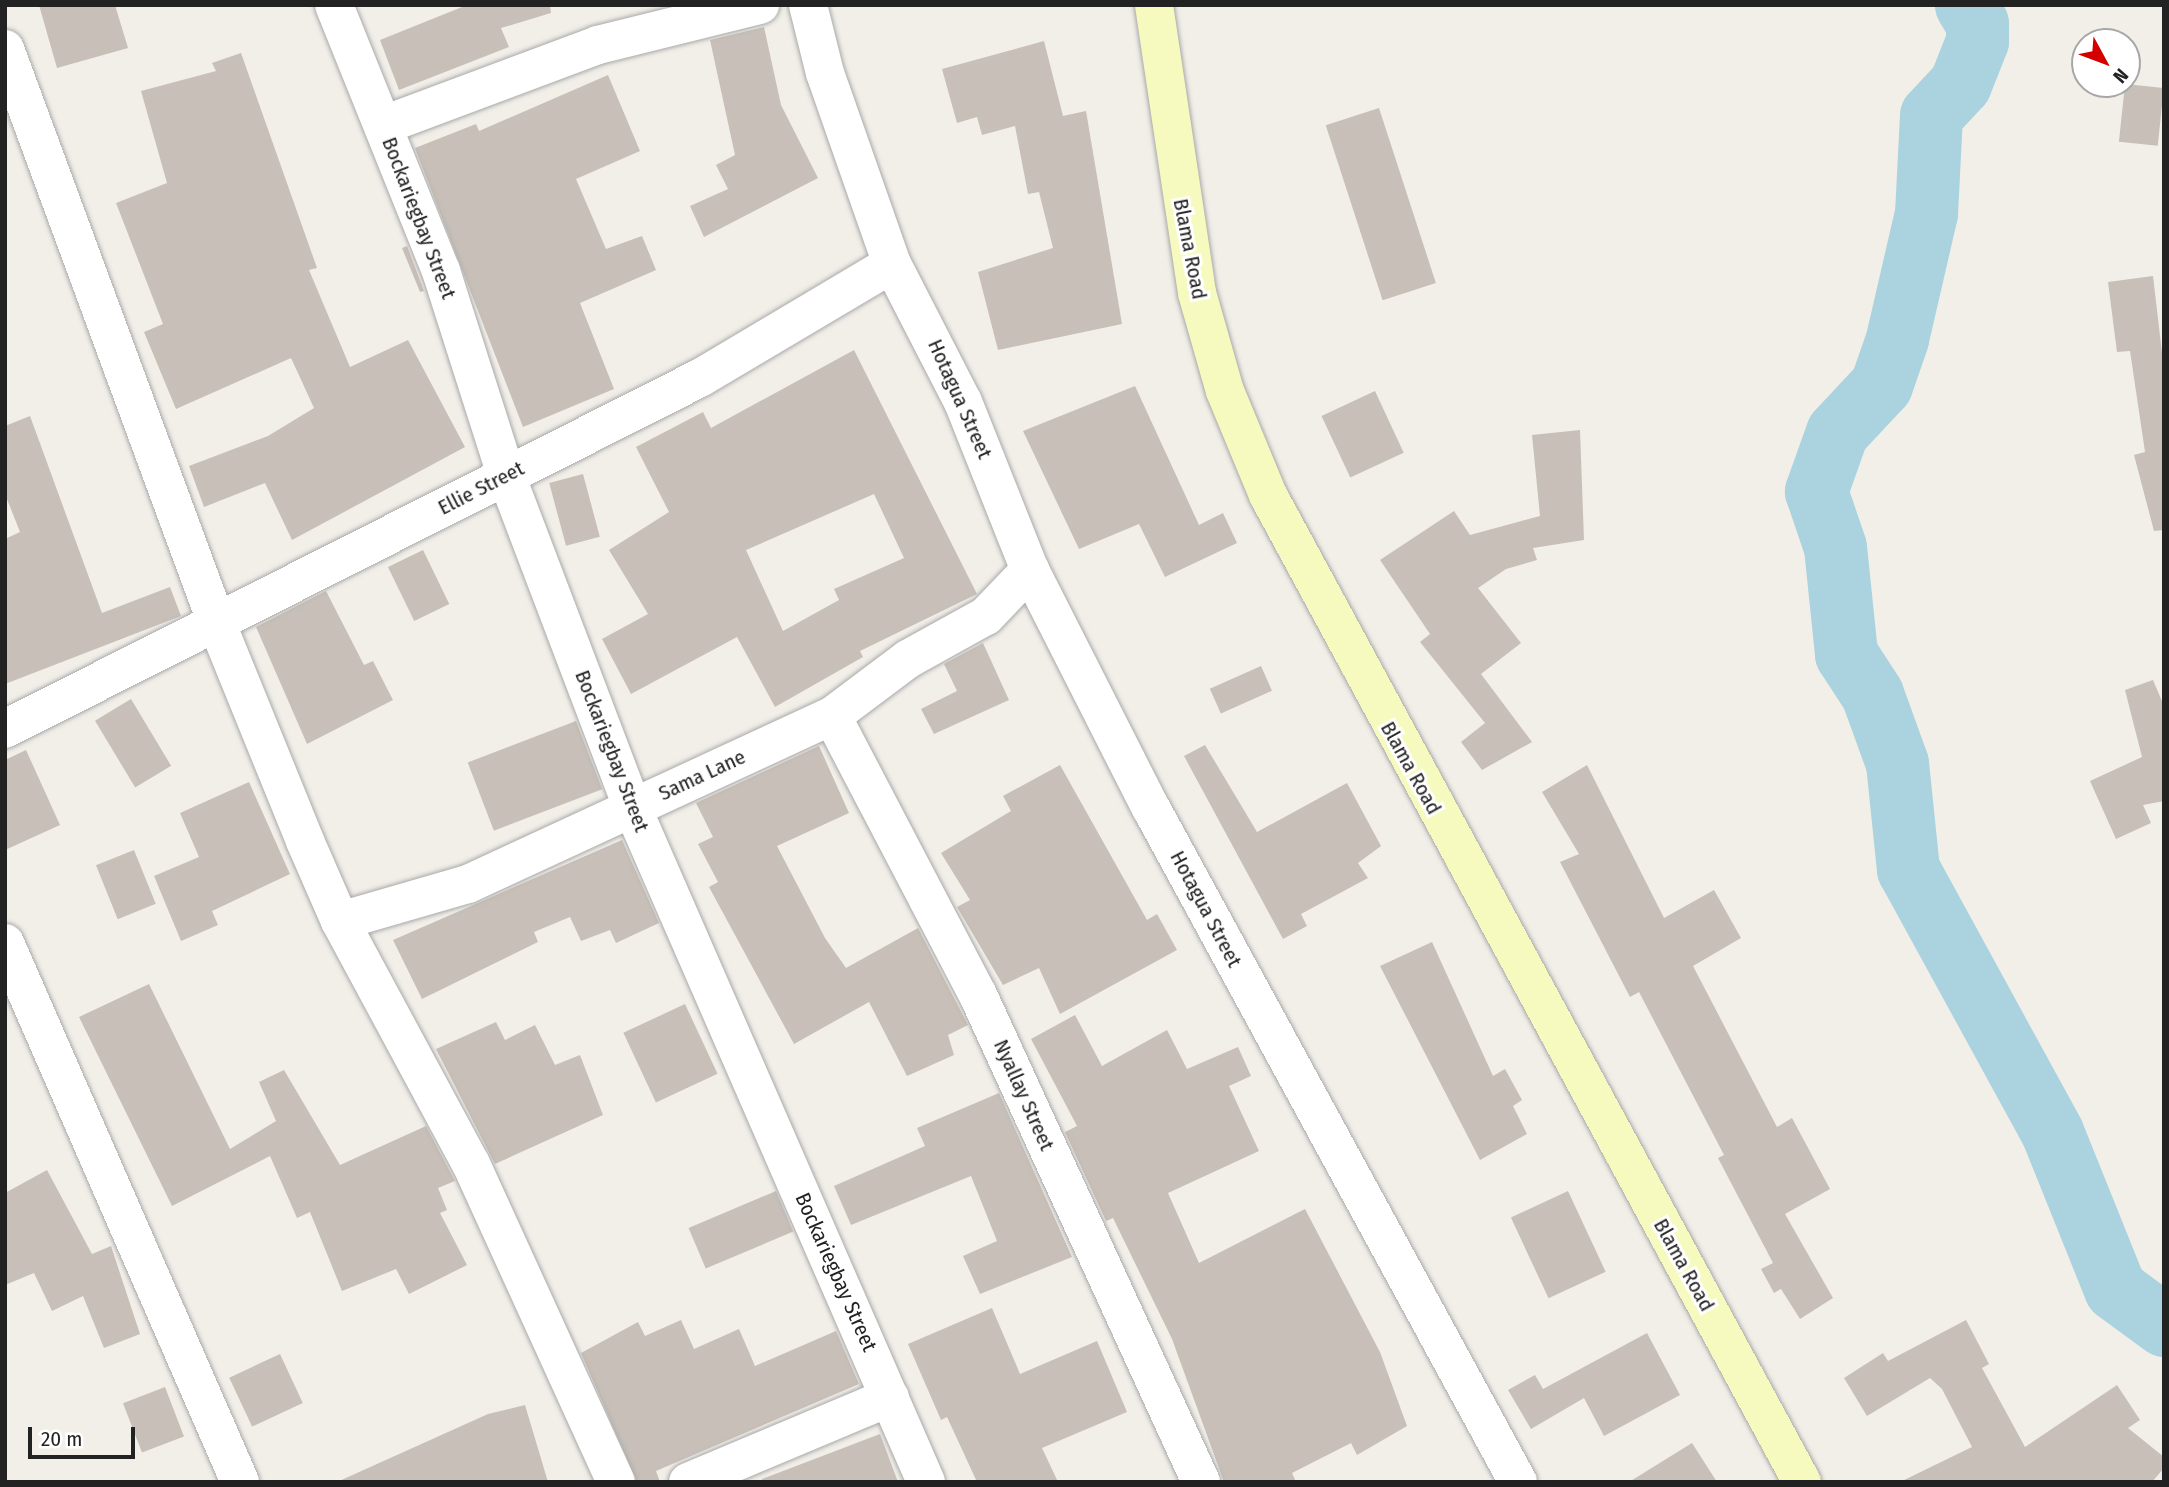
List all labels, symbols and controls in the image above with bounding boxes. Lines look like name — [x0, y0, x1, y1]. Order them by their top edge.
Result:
north arrow — [2071, 28, 2141, 98]
text: N — [2108, 64, 2133, 88]
street label: Bockariegbay Street — [377, 134, 461, 302]
street label: Blama Road — [1168, 196, 1212, 302]
street label: Hotagua Street — [922, 335, 998, 463]
street label: Ellie Street — [434, 456, 528, 520]
street label: Bockariegbay Street — [570, 667, 654, 835]
street label: Blama Road — [1375, 717, 1447, 819]
street label: Sama Lane — [655, 744, 749, 806]
street label: Hotagua Street — [1165, 847, 1247, 971]
street label: Nyallay Street — [988, 1036, 1060, 1154]
street label: Bockariegbay Street — [790, 1189, 882, 1355]
street label: Blama Road — [1648, 1214, 1720, 1316]
scale bar — [32, 1414, 138, 1458]
text: 20 m — [41, 1426, 82, 1452]

